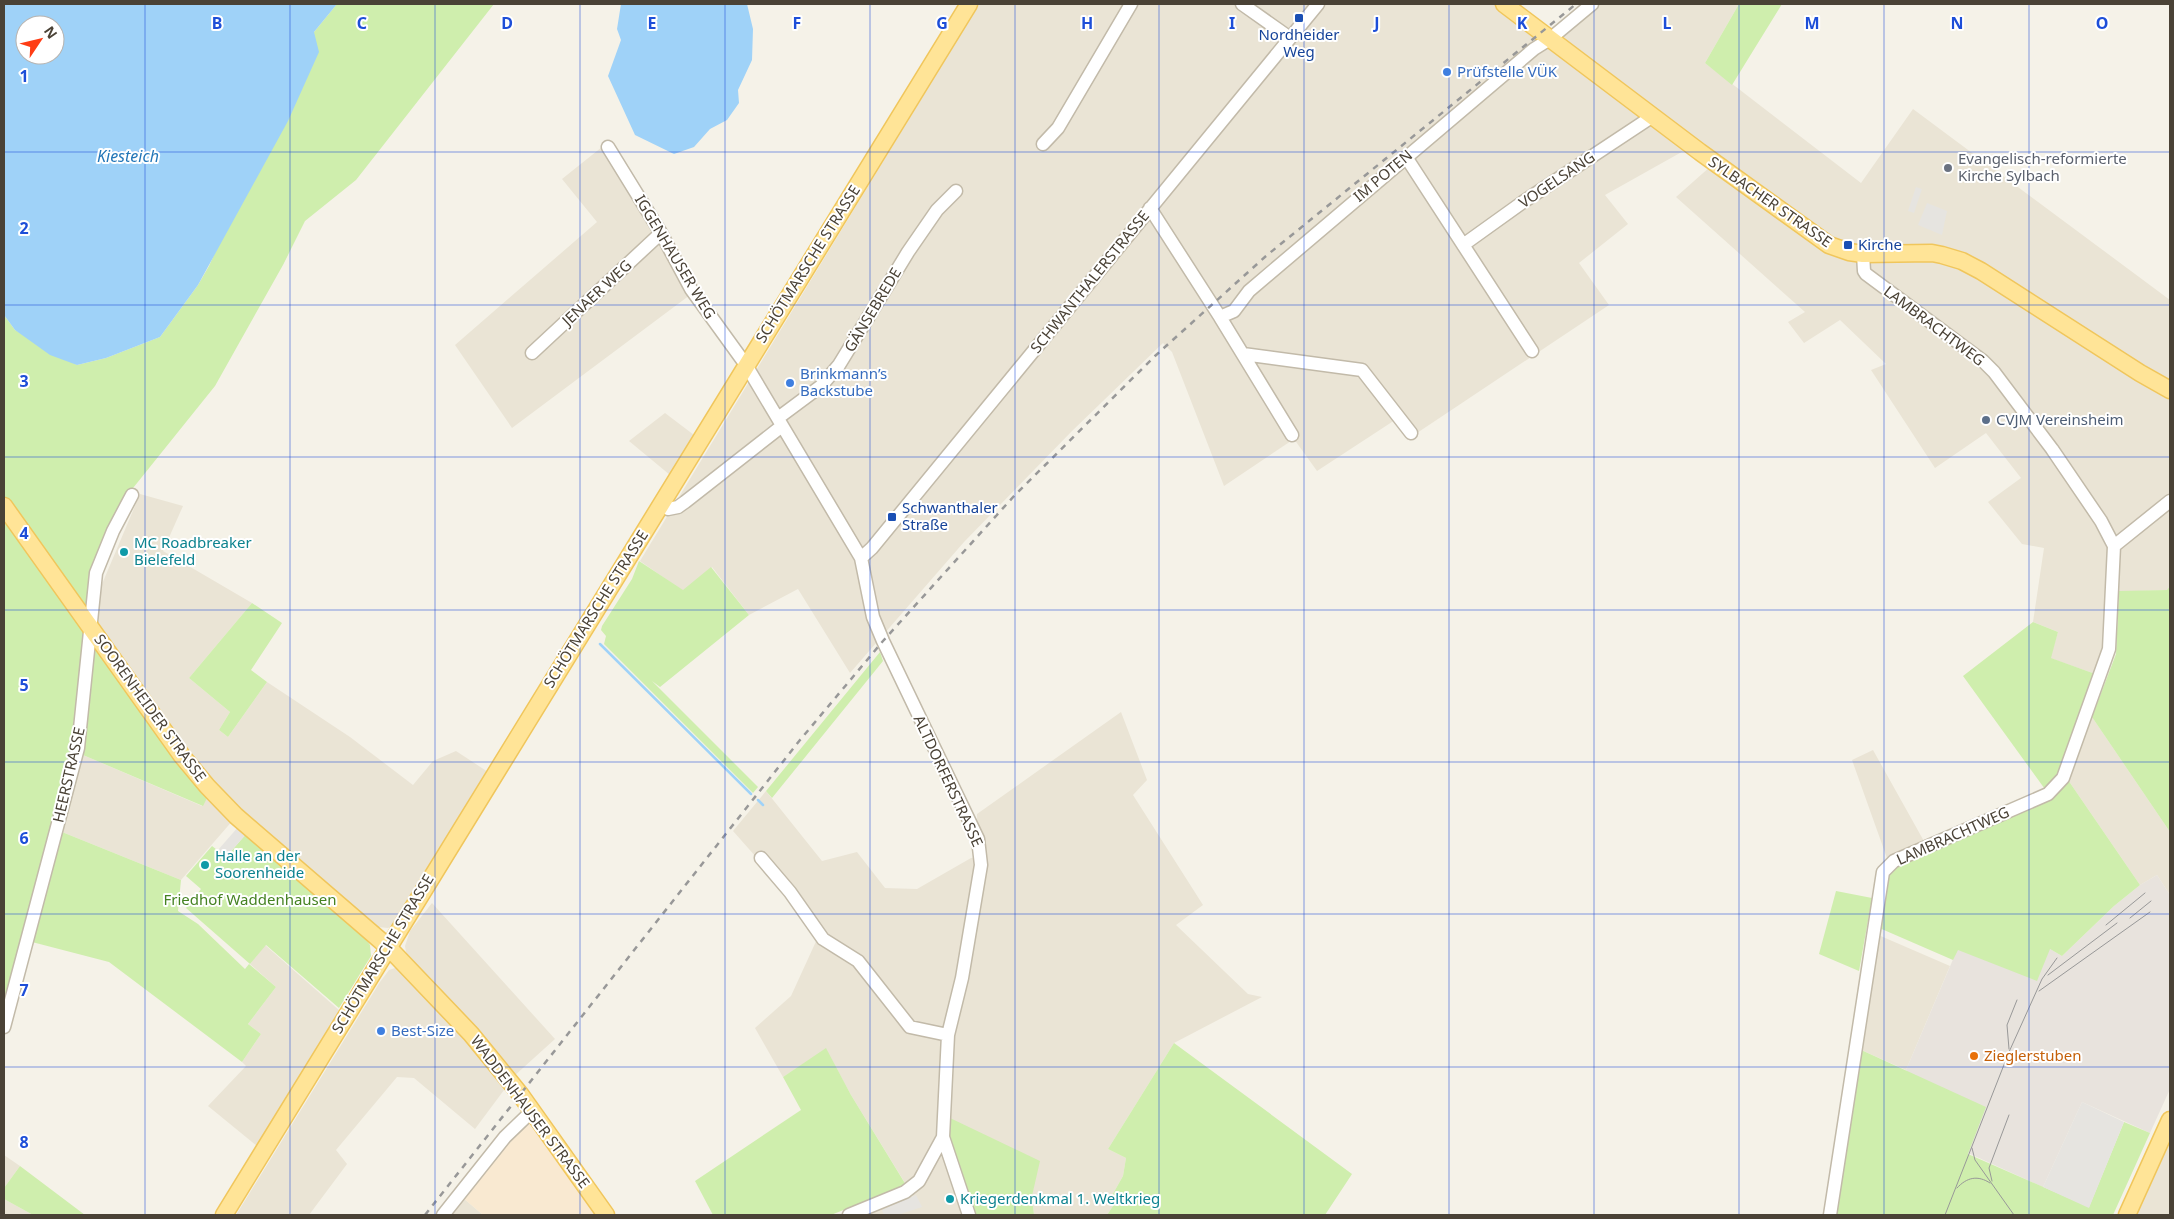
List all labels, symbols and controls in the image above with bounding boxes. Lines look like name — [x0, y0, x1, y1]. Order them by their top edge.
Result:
text: B — [212, 12, 222, 34]
text: C — [357, 12, 367, 34]
text: D — [501, 12, 513, 34]
text: E — [648, 12, 657, 34]
text: F — [793, 12, 801, 34]
text: G — [936, 12, 948, 34]
text: H — [1081, 12, 1093, 34]
text: I — [1229, 12, 1235, 34]
marker: Nordheider Weg — [1293, 12, 1305, 24]
text: J — [1372, 12, 1380, 34]
text: K — [1517, 12, 1528, 34]
text: L — [1663, 12, 1672, 34]
text: M — [1804, 12, 1820, 34]
text: N — [1950, 12, 1964, 34]
text: O — [2096, 12, 2108, 34]
north arrow — [15, 15, 65, 65]
text: N — [40, 22, 62, 42]
place label: Nordheider Weg — [1258, 24, 1340, 61]
place label: Prüfstelle VÜK — [1457, 61, 1558, 81]
text: 1 — [19, 65, 29, 87]
marker: Prüfstelle VÜK — [1441, 66, 1453, 78]
water label: Kiesteich — [97, 145, 159, 167]
street label: IM POTEN — [1349, 145, 1416, 206]
street label: VOGELSANG — [1514, 146, 1598, 212]
place label: Evangelisch-reformierte Kirche Sylbach — [1958, 148, 2127, 185]
street label: SYLBACHER STRASSE — [1705, 151, 1836, 251]
marker: Evangelisch-reformierte Kirche Sylbach — [1942, 162, 1954, 174]
street label: SCHÖTMARSCHE STRASSE — [750, 181, 864, 346]
street label: IGGENHAUSER WEG — [631, 191, 721, 322]
street label: SCHWANTHALERSTRASSE — [1025, 206, 1153, 357]
text: 2 — [19, 217, 29, 239]
place label: Kirche — [1858, 234, 1902, 254]
marker: Kirche — [1842, 239, 1854, 251]
street label: JENAER WEG — [556, 255, 635, 331]
street label: GÄNSEBREDE — [839, 264, 905, 355]
street label: LAMBRACHTWEG — [1880, 281, 1989, 370]
place label: Brinkmann’s Backstube — [800, 363, 887, 400]
text: 3 — [19, 370, 29, 392]
marker: Brinkmann’s Backstube — [784, 377, 796, 389]
place label: CVJM Vereinsheim — [1996, 409, 2124, 429]
marker: CVJM Vereinsheim — [1980, 414, 1992, 426]
place label: Schwanthaler Straße — [902, 497, 998, 534]
marker: Schwanthaler Straße — [886, 511, 898, 523]
text: 4 — [19, 522, 29, 544]
street label: SCHÖTMARSCHE STRASSE — [538, 526, 652, 691]
place label: MC Roadbreaker Bielefeld — [134, 532, 252, 569]
marker: MC Roadbreaker Bielefeld — [118, 546, 130, 558]
street label: SOORENHEIDER STRASSE — [90, 629, 211, 785]
text: 5 — [19, 674, 29, 696]
street label: ALTDORFERSTRASSE — [910, 711, 988, 850]
street label: HEERSTRASSE — [47, 725, 89, 824]
street label: LAMBRACHTWEG — [1893, 801, 2012, 869]
text: 6 — [19, 827, 29, 849]
place label: Halle an der Soorenheide — [215, 845, 304, 882]
marker: Halle an der Soorenheide — [199, 859, 211, 871]
street label: SCHÖTMARSCHE STRASSE — [327, 870, 438, 1037]
park label: Friedhof Waddenhausen — [163, 889, 337, 909]
text: 7 — [19, 979, 29, 1001]
place label: Best-Size — [391, 1020, 454, 1040]
marker: Best-Size — [375, 1025, 387, 1037]
street label: WADDENHAUSER STRASSE — [467, 1031, 595, 1192]
place label: Zieglerstuben — [1984, 1045, 2082, 1065]
marker: Zieglerstuben — [1968, 1050, 1980, 1062]
text: 8 — [19, 1131, 29, 1153]
place label: Kriegerdenkmal 1. Weltkrieg — [960, 1188, 1160, 1208]
marker: Kriegerdenkmal 1. Weltkrieg — [944, 1193, 956, 1205]

